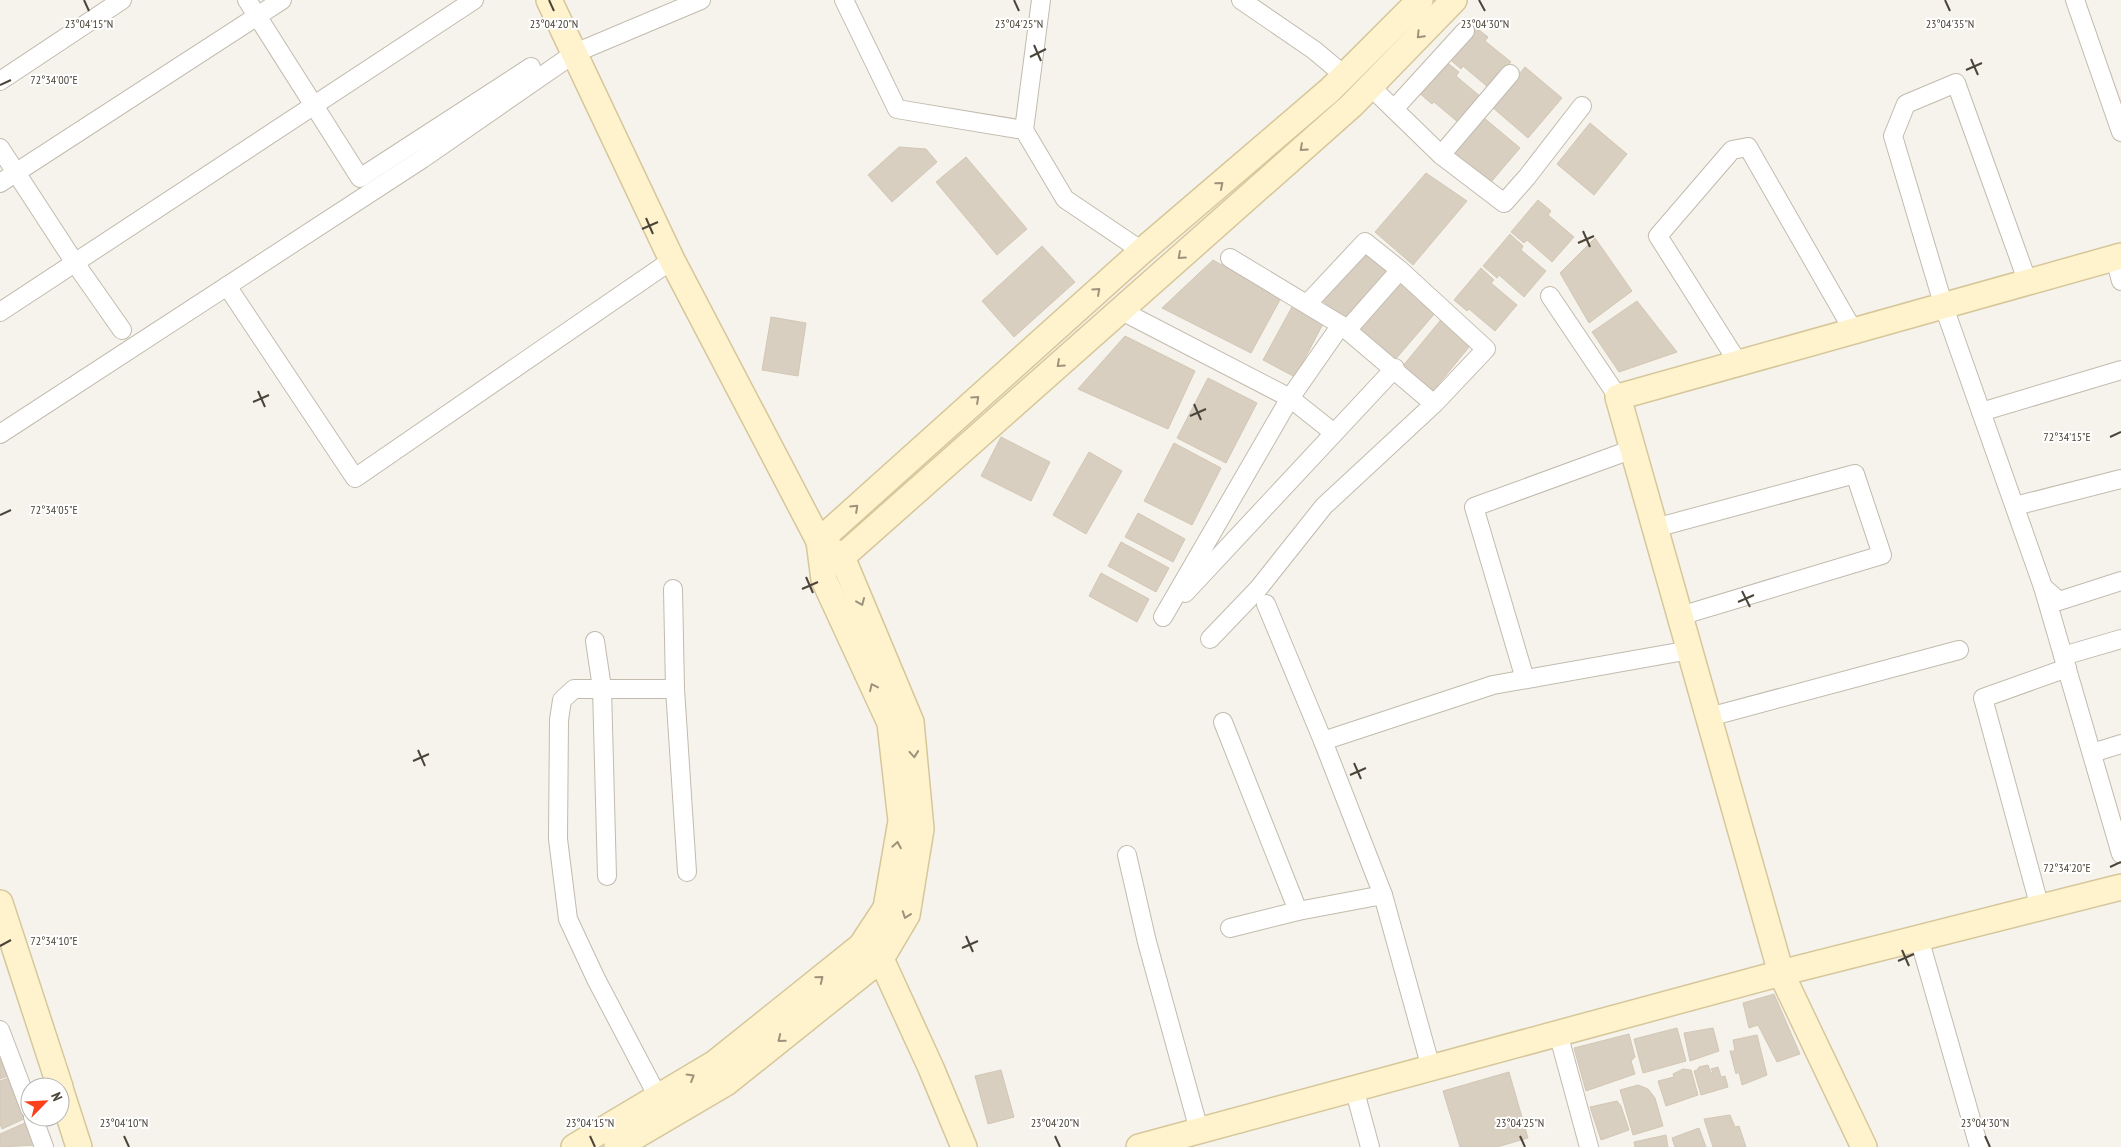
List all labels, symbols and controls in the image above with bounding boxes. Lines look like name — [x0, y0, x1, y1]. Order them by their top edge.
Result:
text: 23°04'15"N — [65, 16, 113, 31]
text: 23°04'20"N — [530, 16, 578, 31]
text: 23°04'25"N — [995, 16, 1043, 31]
text: 23°04'30"N — [1461, 16, 1509, 31]
text: 23°04'35"N — [1926, 16, 1974, 31]
one-way arrow — [1416, 29, 1425, 38]
text: 72°34'00"E — [30, 72, 78, 87]
one-way arrow — [1300, 142, 1309, 151]
one-way arrow — [1214, 181, 1223, 190]
one-way arrow — [1178, 250, 1187, 259]
one-way arrow — [1092, 288, 1101, 297]
one-way arrow — [1056, 358, 1065, 367]
one-way arrow — [970, 396, 979, 405]
text: 72°34'15"E — [2043, 429, 2091, 444]
text: 72°34'05"E — [30, 502, 78, 517]
one-way arrow — [849, 505, 858, 514]
one-way arrow — [854, 597, 865, 606]
one-way arrow — [869, 683, 880, 692]
one-way arrow — [909, 750, 920, 758]
one-way arrow — [891, 840, 902, 848]
text: 72°34'20"E — [2043, 860, 2091, 875]
one-way arrow — [902, 910, 912, 918]
text: 72°34'10"E — [30, 933, 78, 948]
one-way arrow — [814, 976, 823, 984]
one-way arrow — [777, 1034, 786, 1043]
one-way arrow — [686, 1074, 695, 1084]
north arrow — [20, 1077, 70, 1127]
text: N — [47, 1090, 67, 1104]
text: 23°04'10"N — [100, 1115, 148, 1130]
text: 23°04'15"N — [566, 1115, 614, 1130]
text: 23°04'20"N — [1031, 1115, 1079, 1130]
text: 23°04'25"N — [1496, 1115, 1544, 1130]
text: 23°04'30"N — [1961, 1115, 2009, 1130]

